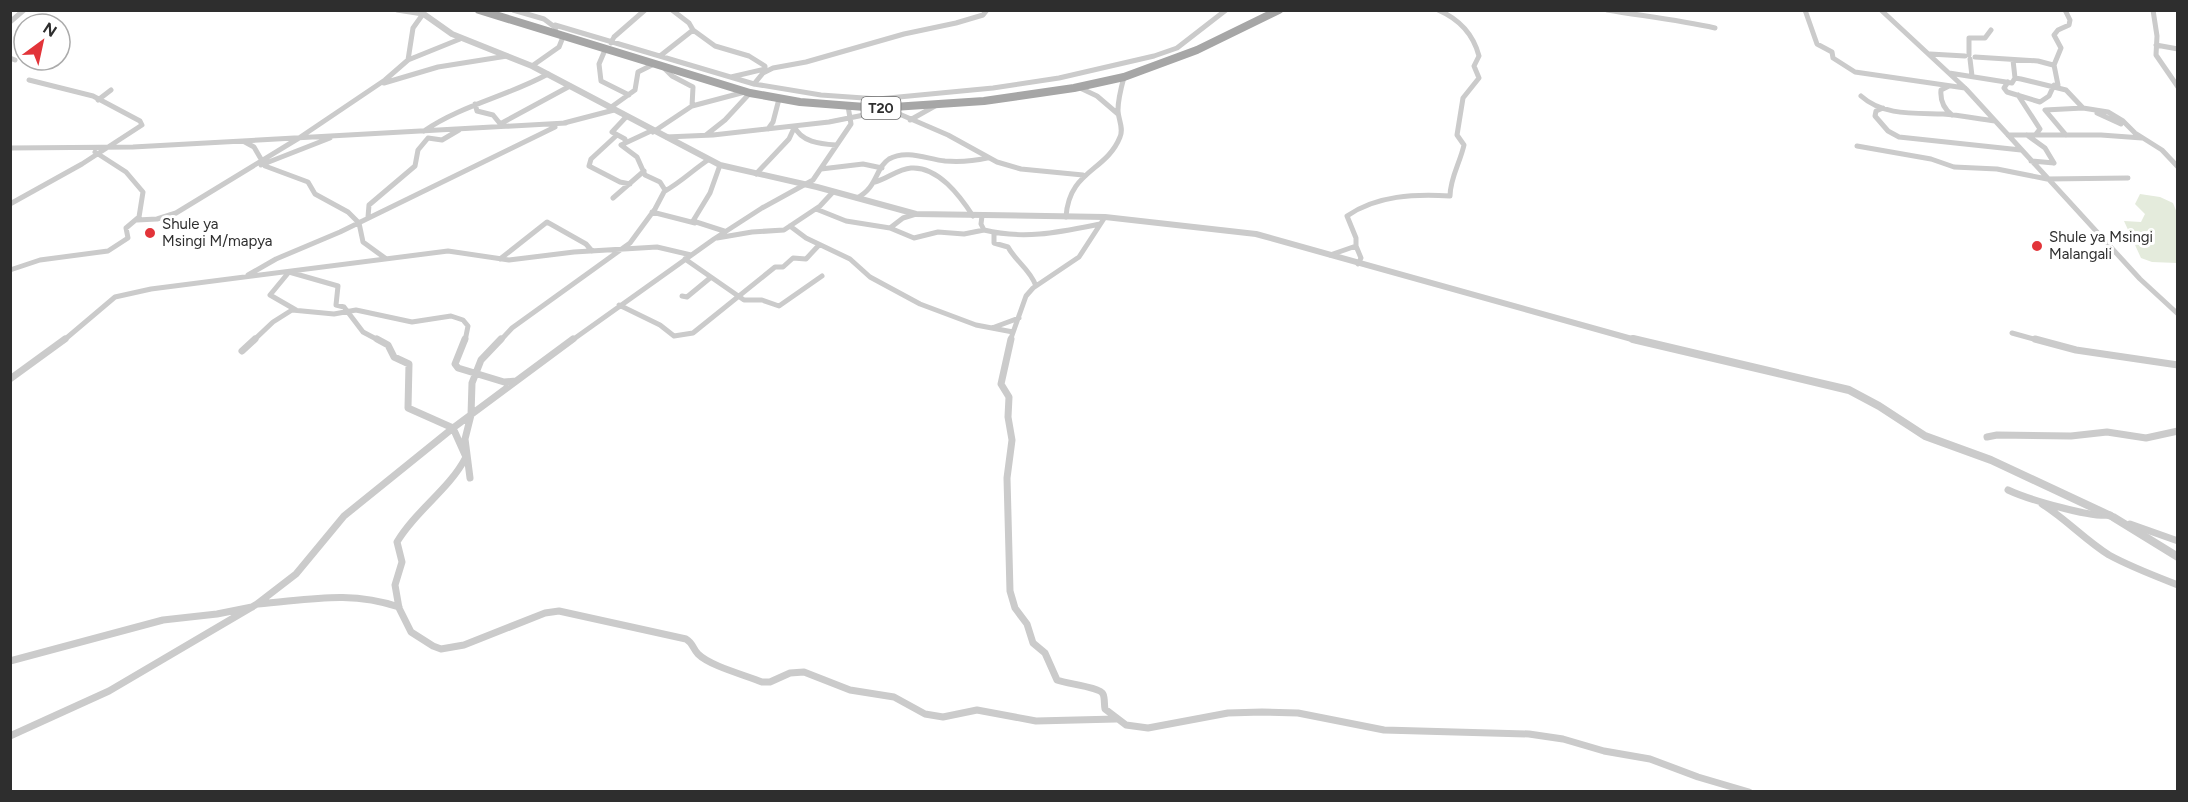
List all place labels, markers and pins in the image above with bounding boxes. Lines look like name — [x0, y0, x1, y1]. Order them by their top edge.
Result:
place label: Shule ya Msingi M/mapya — [162, 215, 273, 250]
marker: Shule ya Msingi M/mapya — [143, 226, 157, 240]
place label: Shule ya Msingi Malangali — [2049, 228, 2153, 263]
marker: Shule ya Msingi Malangali — [2030, 239, 2044, 253]

